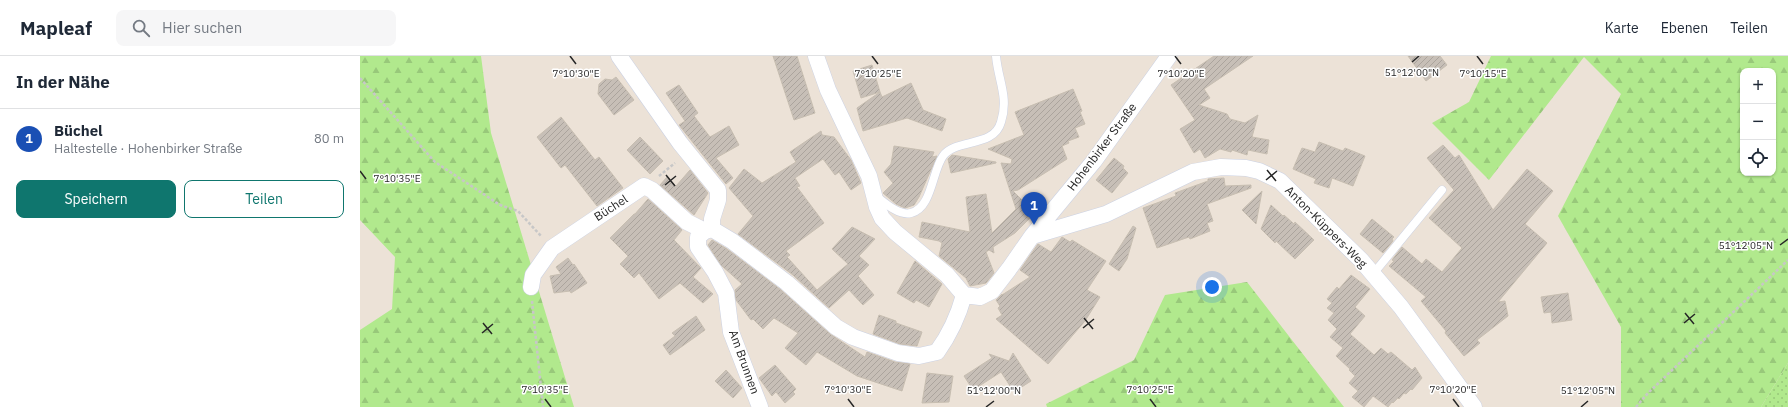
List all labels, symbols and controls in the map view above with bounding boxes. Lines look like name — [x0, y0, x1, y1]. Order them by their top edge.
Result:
search box — [116, 10, 396, 46]
text: Mapleaf — [20, 16, 92, 40]
icon: search — [130, 17, 152, 39]
text: Hier suchen — [162, 18, 242, 37]
text: Karte — [1605, 19, 1639, 37]
text: Ebenen — [1661, 19, 1708, 37]
text: Teilen — [1730, 19, 1768, 37]
text: 51°12'00"N — [1385, 66, 1439, 79]
text: 7°10'30"E — [552, 67, 600, 80]
text: 7°10'25"E — [854, 67, 902, 80]
text: 7°10'20"E — [1157, 67, 1205, 80]
text: 7°10'15"E — [1459, 67, 1507, 80]
map controls — [1740, 68, 1776, 176]
button: + — [1740, 68, 1776, 104]
text: In der Nähe — [16, 71, 110, 93]
street label: Hohenbirker Straße — [1064, 100, 1140, 194]
button: − — [1740, 104, 1776, 140]
text: Büchel — [54, 121, 103, 140]
text: 1 — [25, 130, 33, 147]
text: 80 m — [314, 130, 344, 147]
text: Haltestelle · Hohenbirker Straße — [54, 140, 242, 157]
button: locate — [1740, 140, 1776, 176]
text: 7°10'35"E — [373, 172, 421, 185]
button: Speichern — [16, 180, 176, 218]
button: Teilen — [184, 180, 344, 218]
street label: Anton-Küppers-Weg — [1282, 182, 1371, 271]
street label: Büchel — [591, 191, 630, 224]
pin: 1 — [1021, 192, 1047, 225]
text: 51°12'05"N — [1719, 239, 1773, 252]
your location — [1202, 277, 1222, 297]
street label: Am Brunnen — [726, 328, 763, 396]
text: 7°10'35"E — [521, 383, 569, 396]
text: 7°10'30"E — [824, 383, 872, 396]
text: 7°10'25"E — [1126, 383, 1174, 396]
text: 7°10'20"E — [1429, 383, 1477, 396]
text: 51°12'00"N — [967, 384, 1021, 397]
text: 51°12'05"N — [1561, 384, 1615, 397]

